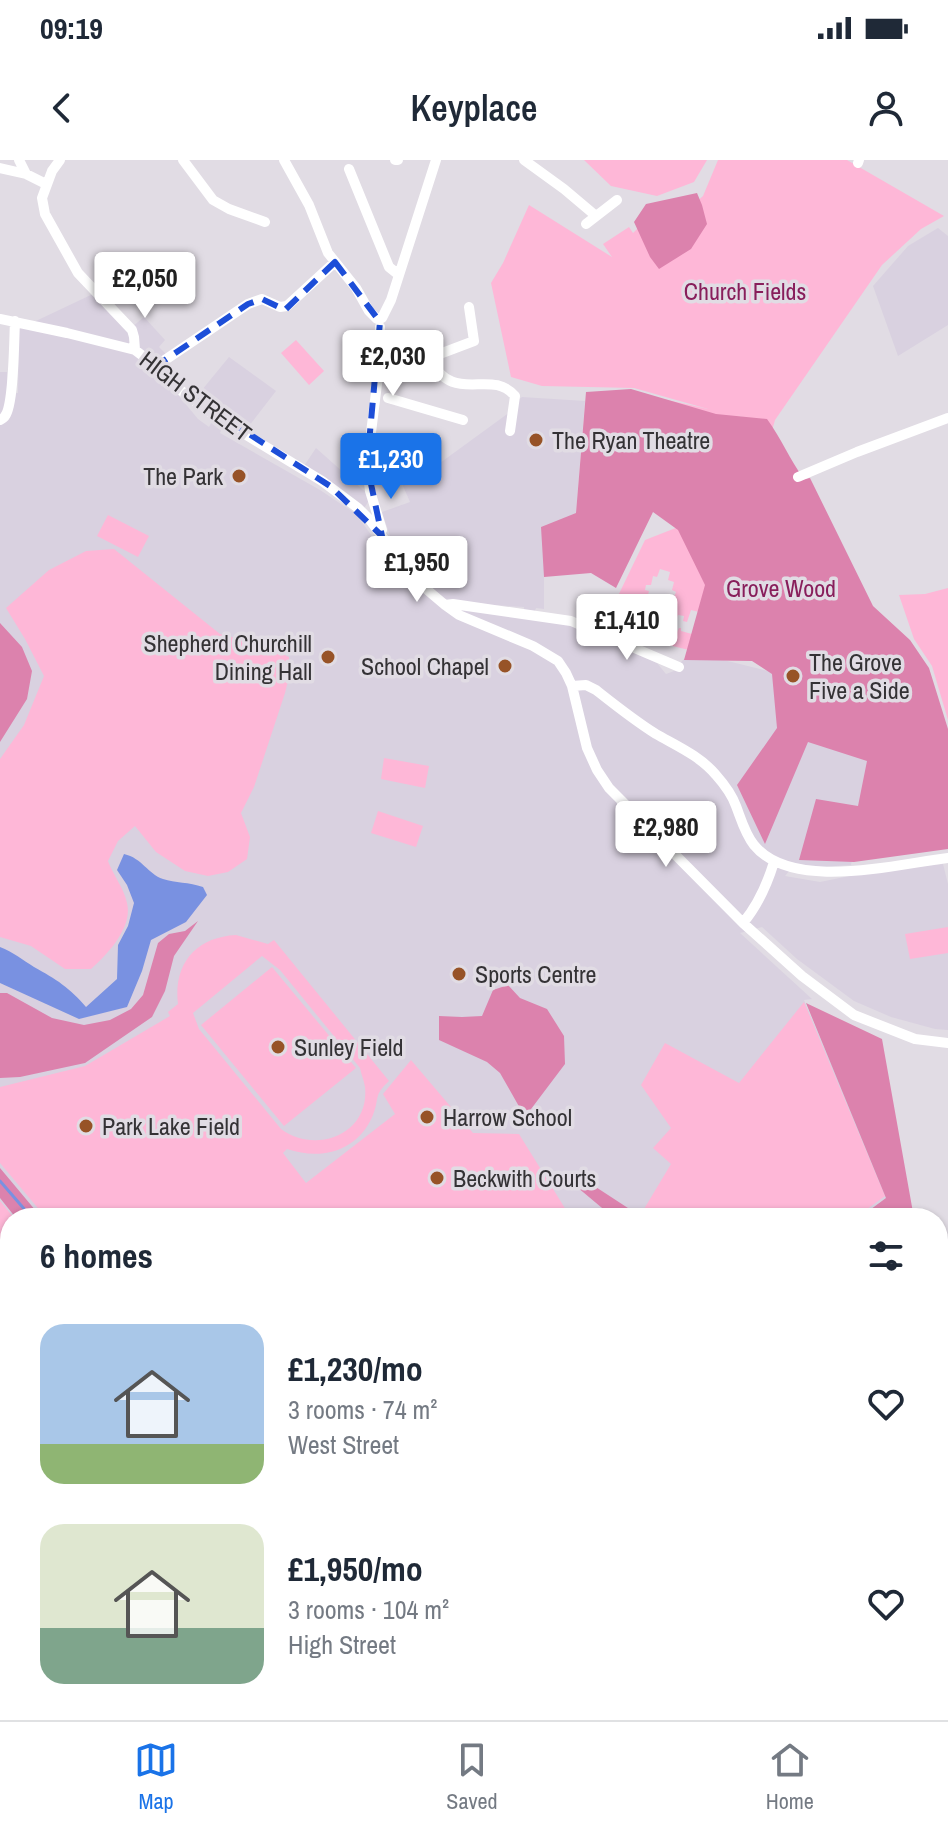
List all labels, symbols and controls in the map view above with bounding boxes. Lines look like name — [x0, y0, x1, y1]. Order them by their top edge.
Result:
text: 09:19 — [40, 8, 103, 48]
text: Keyplace — [411, 84, 537, 132]
icon: back — [40, 86, 84, 130]
icon: person — [864, 86, 908, 130]
pin: £2,050 — [80, 252, 210, 320]
text: £2,050 — [112, 260, 178, 295]
park label: Church Fields — [684, 275, 806, 307]
pin: £2,030 — [328, 330, 458, 398]
text: £2,030 — [360, 338, 426, 373]
street label: HIGH STREET — [134, 343, 258, 449]
place label: The Ryan Theatre — [552, 424, 710, 456]
marker: The Ryan Theatre — [527, 431, 545, 449]
pin: £1,230 — [326, 433, 456, 501]
text: £1,230 — [358, 441, 424, 476]
place label: The Park — [143, 460, 223, 492]
marker: The Park — [230, 467, 248, 485]
pin: £1,950 — [352, 536, 482, 604]
text: £1,950 — [384, 544, 450, 579]
park label: Grove Wood — [726, 572, 836, 604]
pin: £1,410 — [562, 594, 692, 662]
text: £1,410 — [594, 602, 660, 637]
place label: Shepherd Churchill Dining Hall — [144, 627, 312, 687]
place label: The Grove Five a Side — [809, 646, 910, 706]
marker: Shepherd Churchill Dining Hall — [319, 648, 337, 666]
place label: School Chapel — [361, 650, 489, 682]
marker: School Chapel — [496, 657, 514, 675]
marker: The Grove Five a Side — [784, 667, 802, 685]
pin: £2,980 — [601, 801, 731, 869]
text: £2,980 — [633, 809, 699, 844]
place label: Sports Centre — [475, 958, 596, 990]
marker: Sports Centre — [450, 965, 468, 983]
place label: Sunley Field — [294, 1031, 403, 1063]
marker: Sunley Field — [269, 1038, 287, 1056]
place label: Harrow School — [443, 1101, 572, 1133]
marker: Harrow School — [418, 1108, 436, 1126]
place label: Park Lake Field — [102, 1110, 240, 1142]
marker: Park Lake Field — [77, 1117, 95, 1135]
place label: Beckwith Courts — [453, 1162, 596, 1194]
marker: Beckwith Courts — [428, 1169, 446, 1187]
text: 6 homes — [40, 1233, 153, 1279]
icon: filters — [864, 1234, 908, 1278]
text: £1,230/mo — [288, 1346, 423, 1392]
icon: home — [104, 1356, 200, 1452]
icon: heart — [864, 1382, 908, 1426]
text: 3 rooms · 74 m² — [288, 1392, 437, 1427]
text: West Street — [288, 1427, 399, 1462]
text: £1,950/mo — [288, 1546, 423, 1592]
icon: home — [104, 1556, 200, 1652]
icon: heart — [864, 1582, 908, 1626]
text: 3 rooms · 104 m² — [288, 1592, 449, 1627]
text: High Street — [288, 1627, 396, 1662]
tab: Map — [134, 1738, 178, 1816]
tab: Saved — [446, 1738, 498, 1816]
tab: Home — [766, 1738, 814, 1816]

